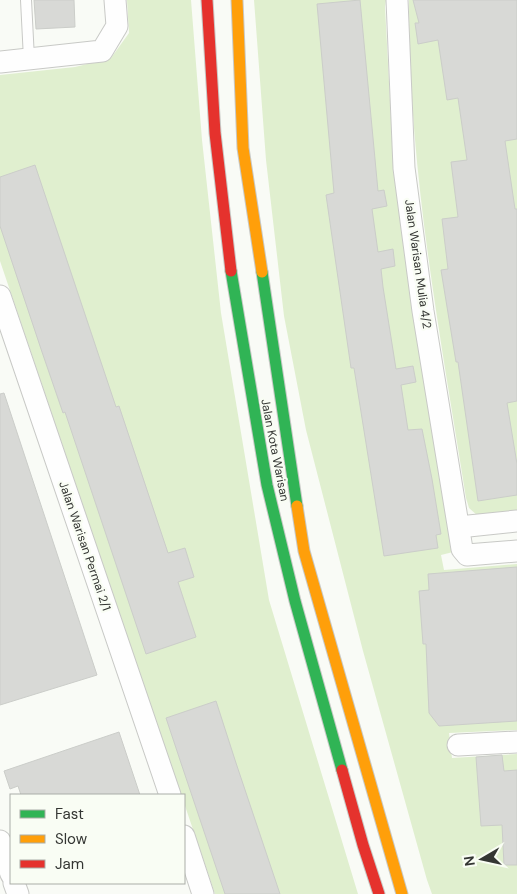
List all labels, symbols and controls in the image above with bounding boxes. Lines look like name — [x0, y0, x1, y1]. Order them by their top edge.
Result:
street label: Jalan Warisan Mulia 4/2 — [401, 198, 435, 330]
street label: Jalan Kota Warisan — [257, 397, 293, 503]
street label: Jalan Warisan Permai 2/1 — [55, 479, 115, 613]
legend — [10, 794, 185, 884]
text: Fast — [55, 804, 84, 824]
text: Slow — [55, 829, 88, 849]
north arrow — [457, 834, 507, 884]
text: Jam — [55, 854, 84, 874]
text: N — [459, 855, 479, 867]

